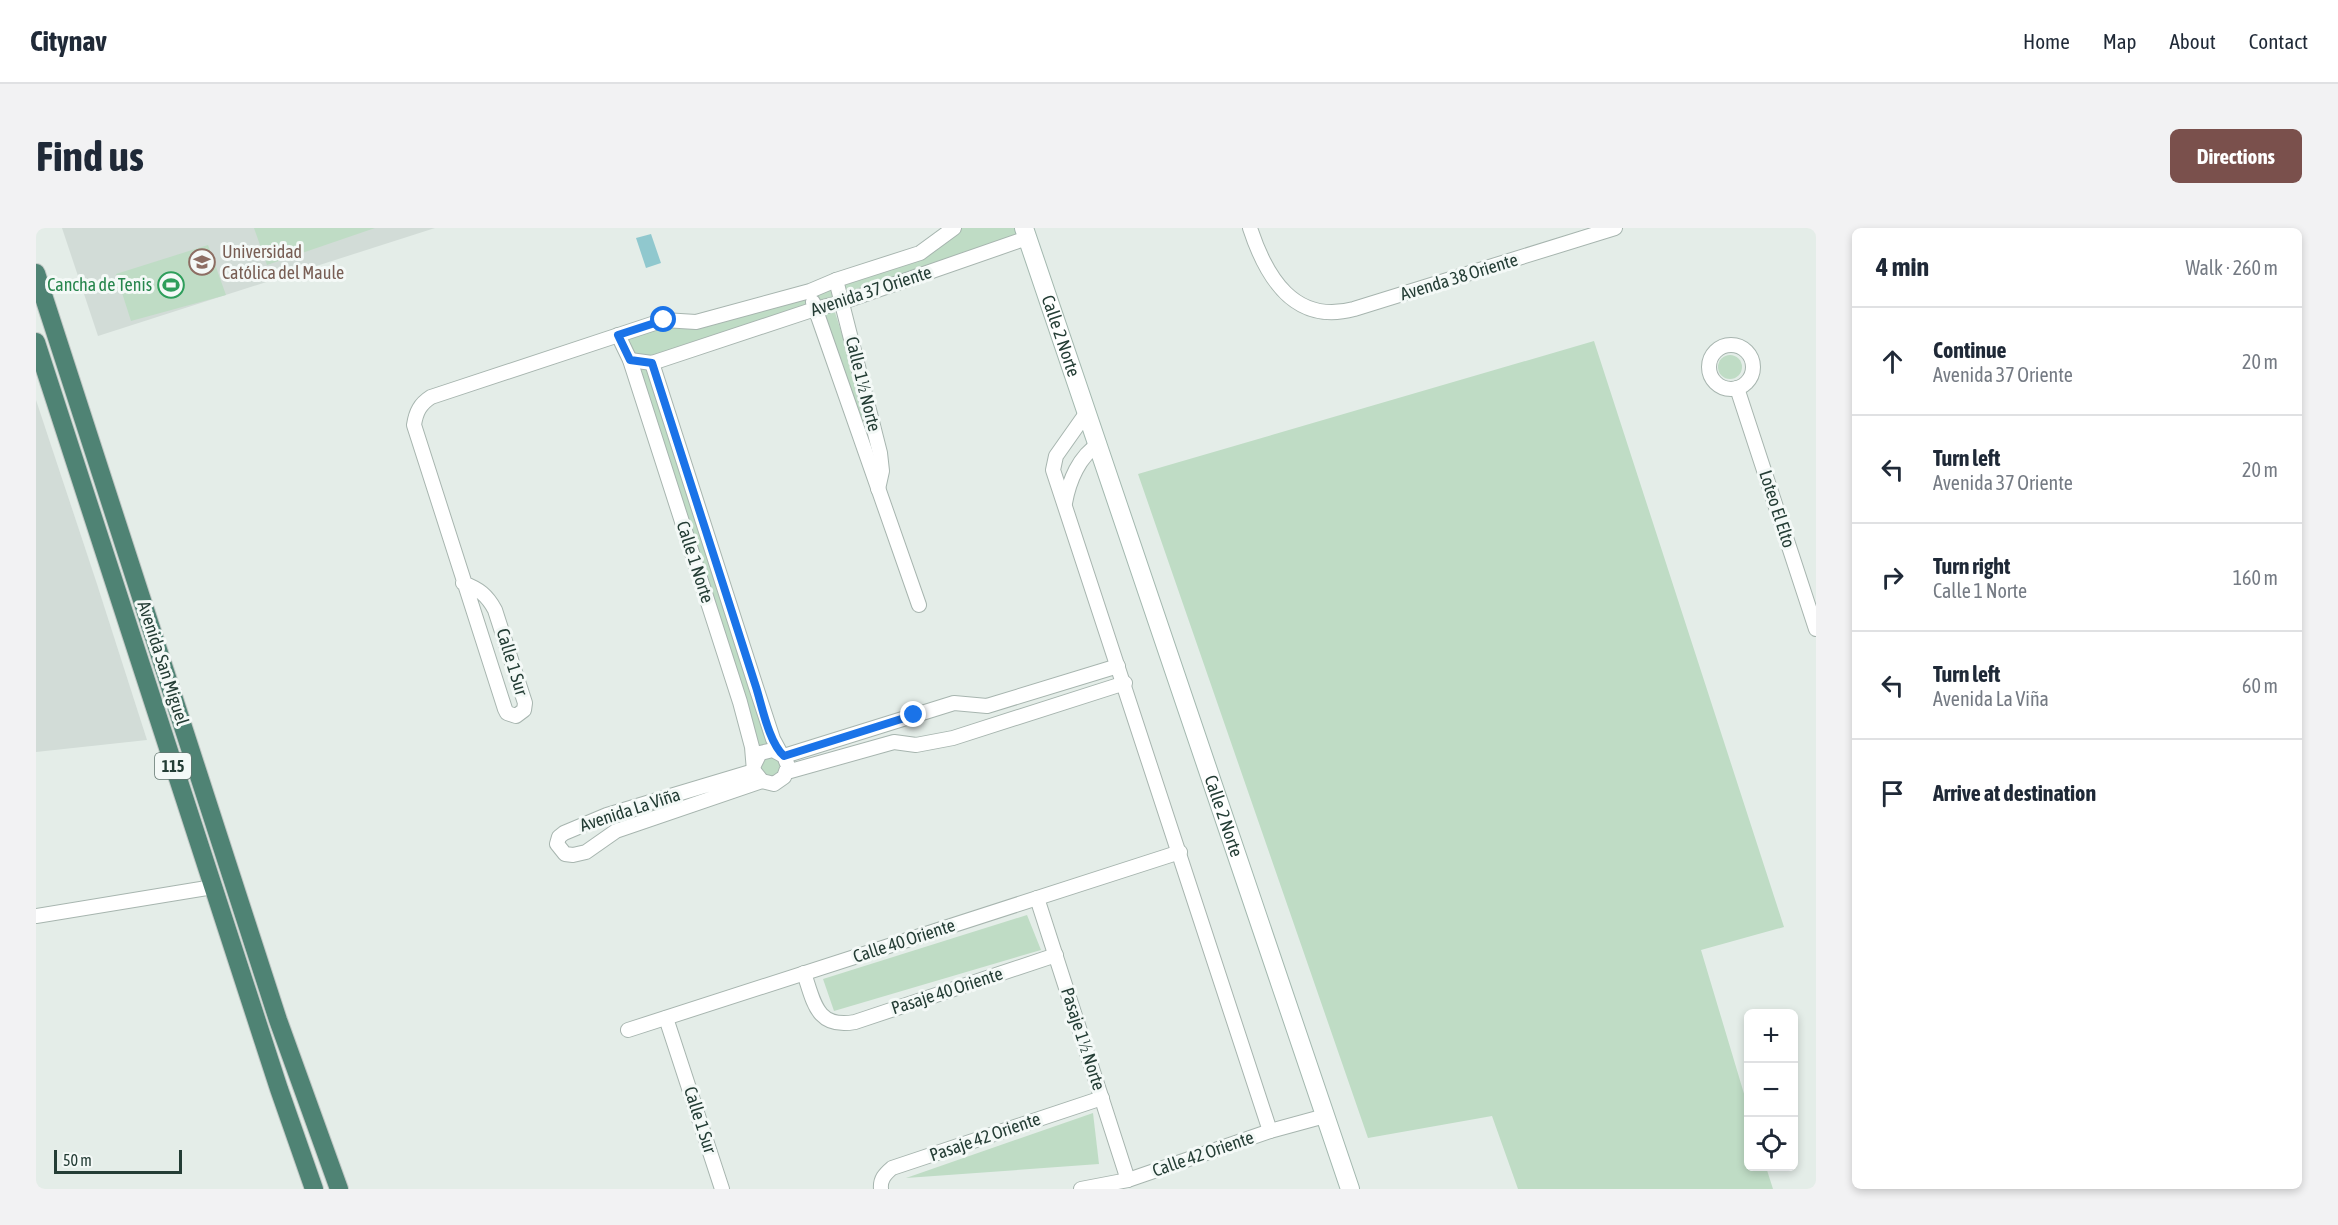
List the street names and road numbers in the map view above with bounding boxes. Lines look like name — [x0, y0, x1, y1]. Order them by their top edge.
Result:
street label: Avenda 38 Oriente — [1398, 249, 1520, 304]
street label: Avenida 37 Oriente — [808, 261, 934, 320]
street label: Calle 2 Norte — [1038, 292, 1085, 379]
street label: Calle 1½ Norte — [842, 334, 885, 433]
street label: Loteo El Elto — [1755, 467, 1800, 550]
street label: Calle 1 Norte — [672, 518, 719, 605]
street label: Avenida San Miguel — [134, 598, 193, 728]
street label: Calle 1 Sur — [492, 626, 533, 699]
road number: 115 — [155, 753, 191, 779]
street label: Calle 2 Norte — [1200, 772, 1248, 859]
street label: Avenida La Viña — [577, 783, 683, 836]
street label: Calle 40 Oriente — [850, 914, 957, 967]
street label: Pasaje 40 Oriente — [889, 963, 1005, 1018]
street label: Pasaje 1½ Norte — [1057, 985, 1110, 1093]
street label: Calle 1 Sur — [680, 1084, 721, 1157]
street label: Pasaje 42 Oriente — [927, 1108, 1043, 1165]
street label: Calle 42 Oriente — [1149, 1126, 1256, 1181]

